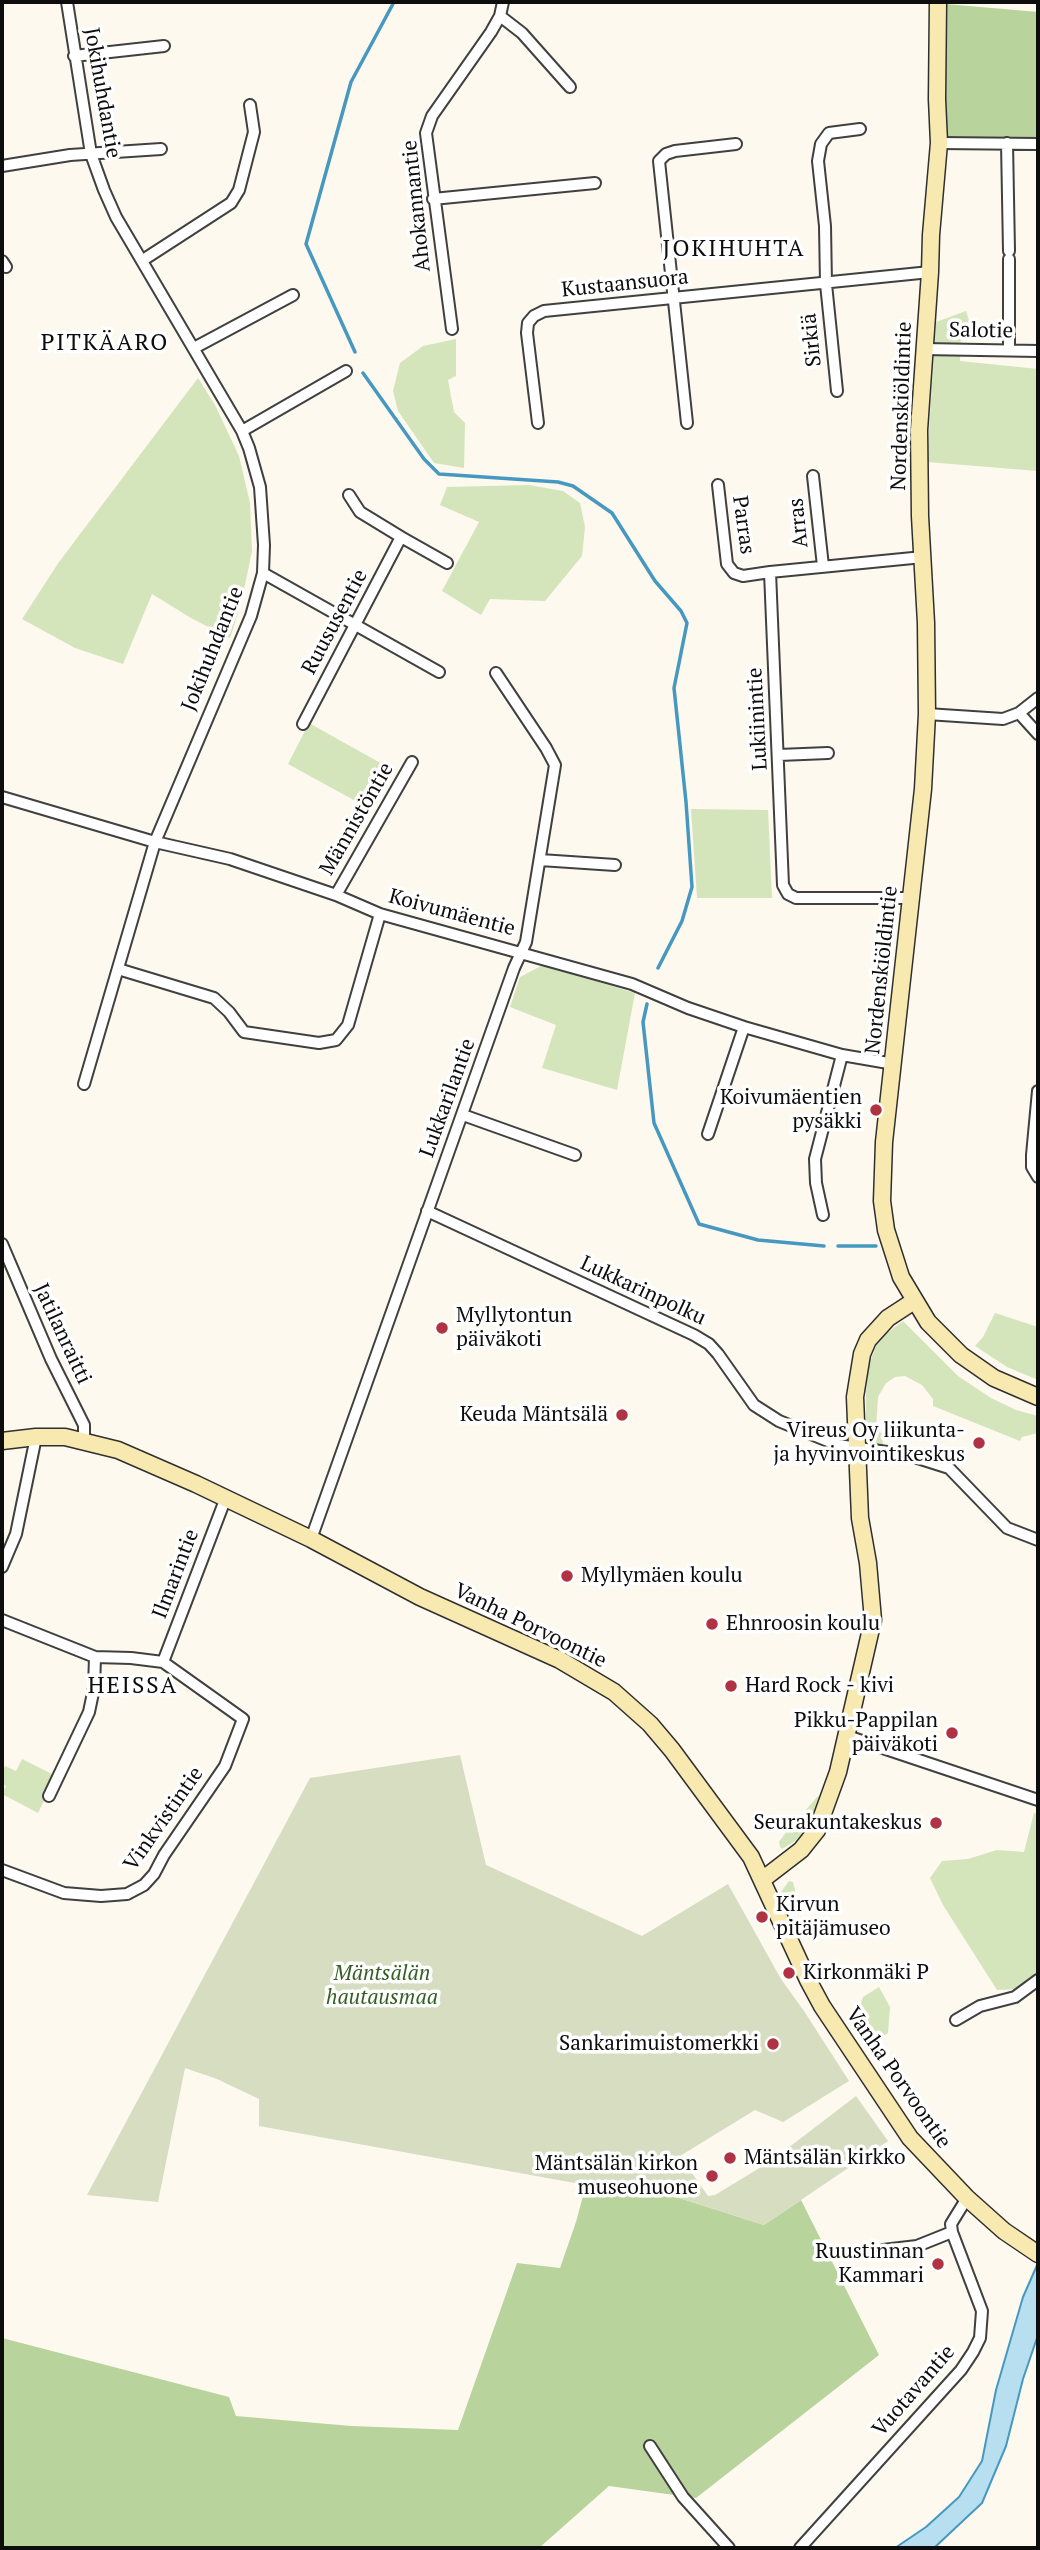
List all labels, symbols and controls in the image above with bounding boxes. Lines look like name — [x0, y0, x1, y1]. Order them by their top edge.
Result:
street label: Jokihuhdantie — [78, 26, 126, 160]
street label: Ahokannantie — [398, 139, 436, 273]
district label: JOKIHUHTA — [664, 235, 804, 263]
street label: Kustaansuora — [560, 265, 690, 303]
street label: Sirkiä — [797, 312, 827, 368]
street label: Salotie — [949, 318, 1013, 344]
street label: Nordenskiöldintie — [886, 321, 918, 491]
district label: PITKÄARO — [42, 329, 168, 357]
street label: Parras — [726, 494, 760, 556]
street label: Arras — [784, 497, 814, 549]
street label: Ruususentie — [297, 565, 373, 679]
street label: Jokihuhdantie — [177, 583, 249, 715]
street label: Lukiinintie — [743, 667, 773, 771]
street label: Männistöntie — [315, 758, 399, 880]
street label: Koivumäentie — [386, 884, 518, 942]
street label: Nordenskiöldintie — [861, 885, 903, 1055]
street label: Lukkarilantie — [415, 1035, 481, 1161]
place label: Koivumäentien pysäkki — [720, 1085, 862, 1135]
marker: Koivumäentien pysäkki — [868, 1102, 884, 1118]
street label: Lukkarinpolku — [576, 1251, 710, 1331]
street label: Jatilanraitti — [28, 1280, 96, 1388]
place label: Myllytontun päiväkoti — [456, 1303, 572, 1353]
marker: Myllytontun päiväkoti — [434, 1320, 450, 1336]
place label: Keuda Mäntsälä — [460, 1402, 608, 1428]
marker: Keuda Mäntsälä — [614, 1407, 630, 1423]
place label: Vireus Oy liikunta- ja hyvinvointikeskus — [773, 1418, 965, 1468]
marker: Vireus Oy liikunta- ja hyvinvointikeskus — [971, 1435, 987, 1451]
street label: Ilmarintie — [147, 1526, 205, 1622]
place label: Myllymäen koulu — [581, 1563, 743, 1589]
marker: Myllymäen koulu — [559, 1568, 575, 1584]
street label: Vanha Porvoontie — [450, 1578, 610, 1674]
place label: Ehnroosin koulu — [726, 1611, 880, 1637]
marker: Ehnroosin koulu — [704, 1616, 720, 1632]
district label: HEISSA — [88, 1672, 178, 1700]
place label: Hard Rock - kivi — [745, 1673, 894, 1699]
marker: Hard Rock - kivi — [723, 1678, 739, 1694]
place label: Pikku-Pappilan päiväkoti — [794, 1708, 938, 1758]
marker: Pikku-Pappilan päiväkoti — [944, 1725, 960, 1741]
street label: Vinkvistintie — [119, 1762, 209, 1876]
place label: Seurakuntakeskus — [753, 1810, 922, 1836]
marker: Seurakuntakeskus — [928, 1815, 944, 1831]
place label: Kirvun pitäjämuseo — [776, 1892, 891, 1942]
marker: Kirvun pitäjämuseo — [754, 1909, 770, 1925]
place label: Kirkonmäki P — [803, 1960, 929, 1986]
park label: Mäntsälän hautausmaa — [326, 1961, 438, 2011]
marker: Kirkonmäki P — [781, 1965, 797, 1981]
street label: Vanha Porvoontie — [840, 2003, 956, 2153]
place label: Sankarimuistomerkki — [559, 2031, 759, 2057]
marker: Sankarimuistomerkki — [765, 2036, 781, 2052]
place label: Mäntsälän kirkko — [744, 2145, 906, 2171]
marker: Mäntsälän kirkko — [722, 2150, 738, 2166]
place label: Mäntsälän kirkon museohuone — [535, 2151, 698, 2201]
marker: Mäntsälän kirkon museohuone — [704, 2168, 720, 2184]
place label: Ruustinnan Kammari — [815, 2239, 924, 2289]
marker: Ruustinnan Kammari — [930, 2256, 946, 2272]
street label: Vuotavantie — [867, 2340, 961, 2442]

